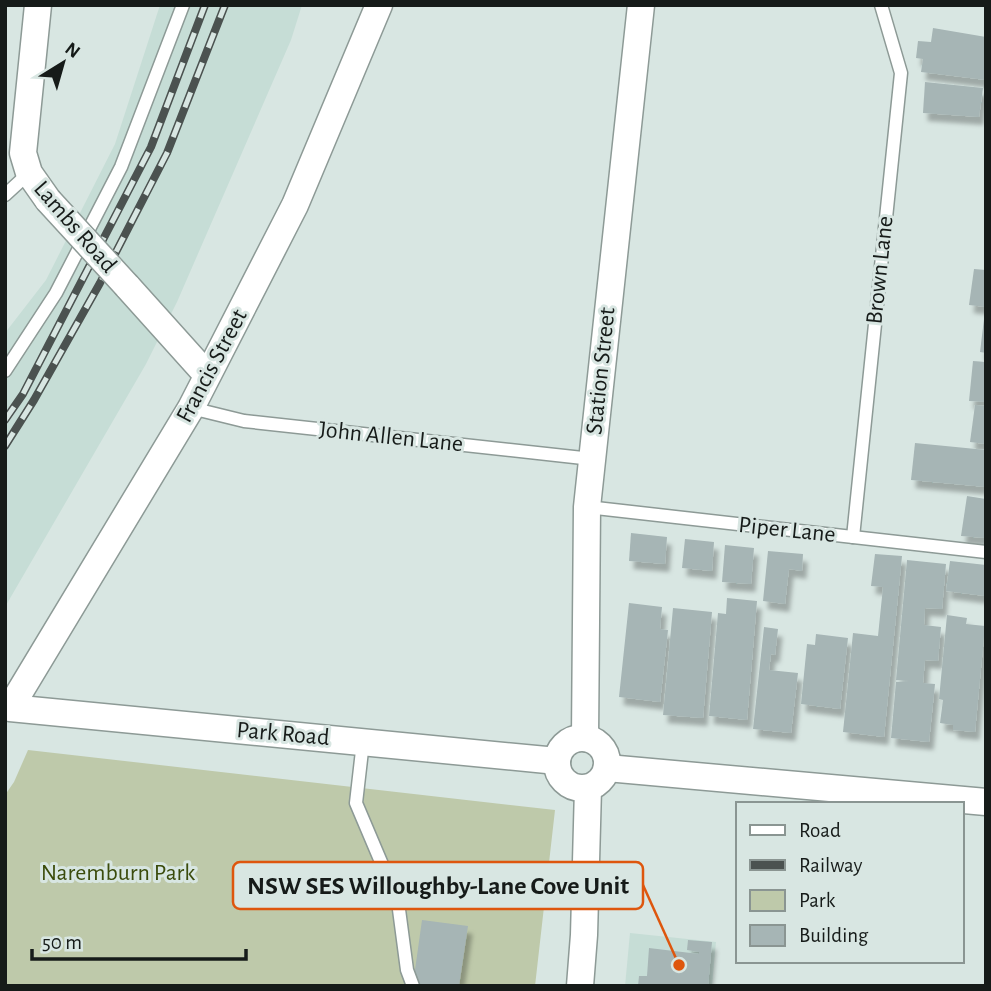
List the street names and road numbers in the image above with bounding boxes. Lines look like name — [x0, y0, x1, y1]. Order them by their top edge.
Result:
street label: Lambs Road — [29, 177, 121, 277]
street label: Brown Lane — [862, 215, 898, 325]
street label: Francis Street — [172, 305, 252, 427]
street label: Station Street — [582, 306, 620, 436]
street label: John Allen Lane — [318, 418, 464, 456]
street label: Piper Lane — [737, 513, 837, 547]
street label: Park Road — [236, 718, 330, 750]

